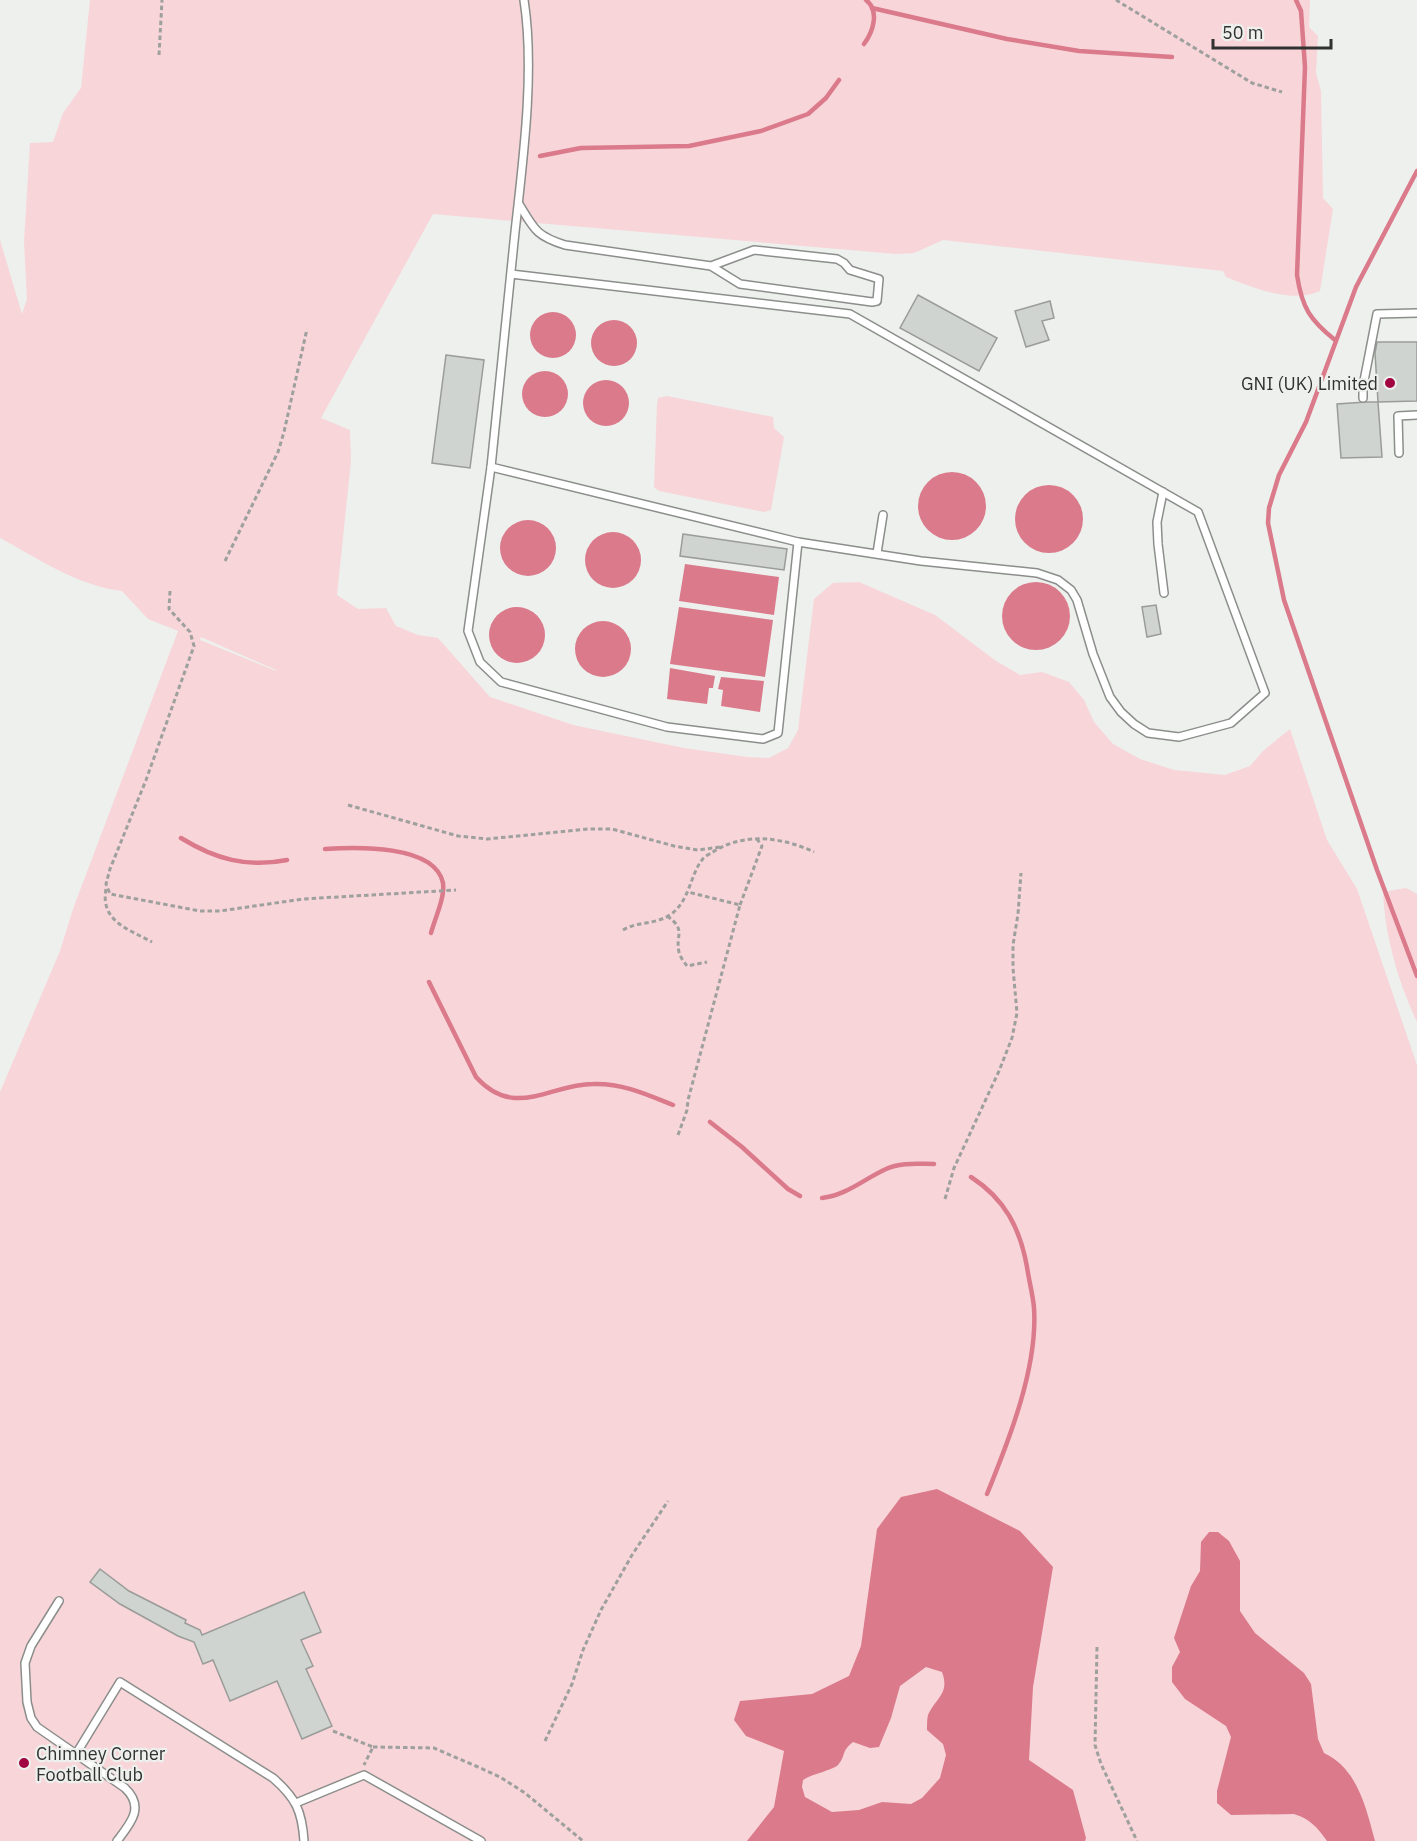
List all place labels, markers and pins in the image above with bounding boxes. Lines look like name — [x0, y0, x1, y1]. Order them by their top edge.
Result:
place label: GNI (UK) Limited — [1241, 372, 1378, 395]
marker: GNI (UK) Limited — [1383, 376, 1397, 390]
place label: Chimney Corner Football Club — [36, 1742, 166, 1786]
marker: Chimney Corner Football Club — [17, 1756, 31, 1770]

